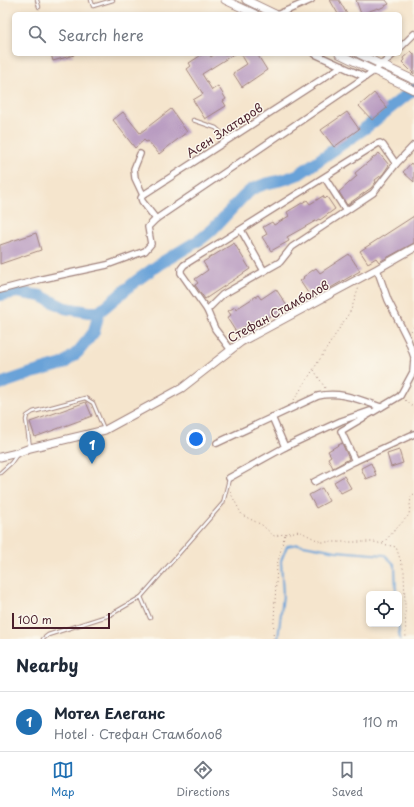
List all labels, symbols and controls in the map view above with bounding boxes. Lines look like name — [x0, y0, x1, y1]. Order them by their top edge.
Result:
search box — [12, 12, 402, 56]
icon: search — [26, 23, 48, 45]
text: Search here — [58, 23, 144, 46]
street label: Асен Златаров — [182, 98, 266, 162]
street label: Стефан Стамболов — [224, 276, 332, 346]
your location — [186, 429, 206, 449]
pin: 1 — [79, 431, 105, 464]
map controls — [366, 591, 402, 627]
button: locate — [366, 591, 402, 627]
scale bar — [12, 611, 110, 630]
text: 100 m — [18, 611, 52, 628]
text: Nearby — [16, 652, 78, 678]
text: Мотел Елеганс — [54, 701, 165, 724]
text: 1 — [26, 712, 32, 731]
text: 110 m — [363, 712, 398, 731]
text: Hotel · Стефан Стамболов — [54, 724, 222, 743]
tab: Map — [51, 759, 74, 800]
tab: Directions — [176, 759, 230, 800]
tab: Saved — [332, 759, 363, 800]

